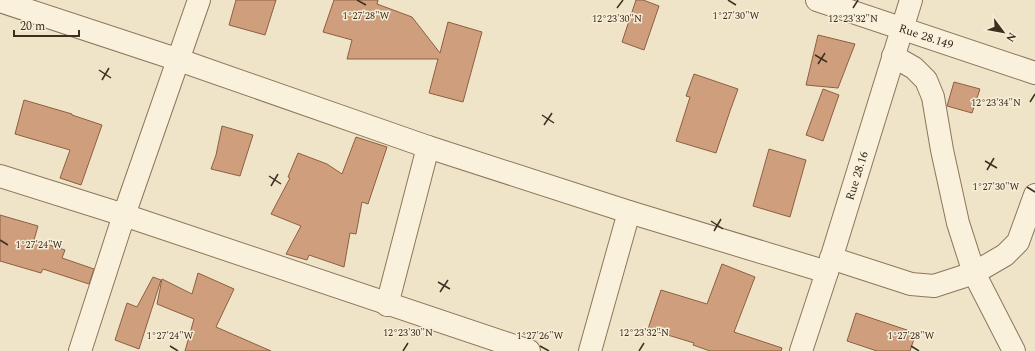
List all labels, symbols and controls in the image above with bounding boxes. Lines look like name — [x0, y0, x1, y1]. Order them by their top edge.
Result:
text: 1°27'28"W — [343, 8, 390, 24]
text: 1°27'30"W — [713, 8, 760, 24]
text: 12°23'30"N — [592, 11, 642, 27]
text: 12°23'32"N — [828, 11, 878, 27]
scale bar — [14, 12, 79, 38]
north arrow — [983, 12, 1023, 52]
text: 20 m — [20, 17, 45, 36]
street label: Rue 28.149 — [896, 19, 956, 55]
text: N — [1001, 29, 1021, 45]
text: 12°23'34"N — [971, 95, 1021, 111]
street label: Rue 28.16 — [841, 149, 874, 203]
text: 1°27'30"W — [973, 179, 1020, 195]
text: 1°27'24"W — [16, 237, 63, 253]
text: 12°23'30"N — [383, 325, 433, 341]
text: 12°23'32"N — [619, 325, 669, 341]
text: 1°27'24"W — [147, 328, 194, 344]
text: 1°27'26"W — [517, 328, 564, 344]
text: 1°27'28"W — [888, 328, 935, 344]

